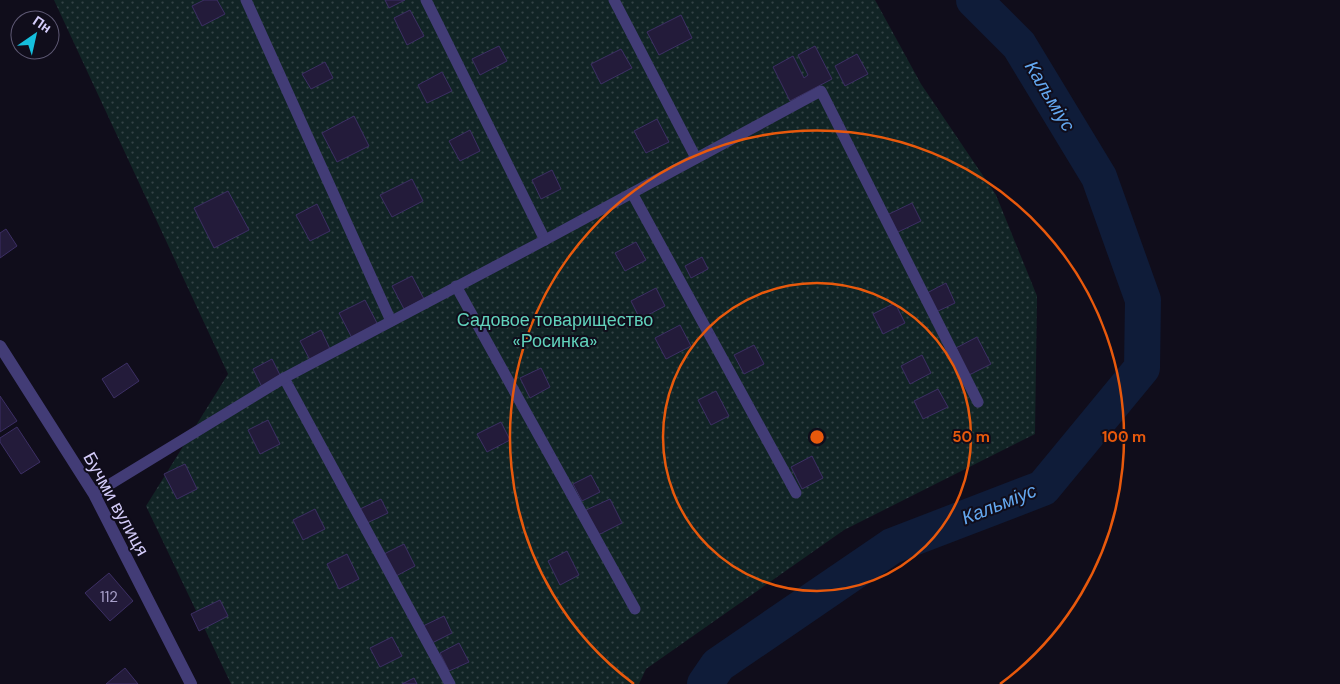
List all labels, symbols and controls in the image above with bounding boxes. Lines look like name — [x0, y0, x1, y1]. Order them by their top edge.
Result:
north arrow — [10, 10, 60, 60]
text: Пн — [30, 12, 55, 37]
water label: Кальміус — [1019, 56, 1081, 137]
park label: Садовое товарищество «Росинка» — [457, 308, 653, 353]
text: 50 m — [952, 427, 990, 447]
text: 100 m — [1102, 427, 1146, 447]
centre of rings — [808, 428, 826, 446]
street label: Бучми вулиця — [78, 448, 154, 560]
water label: Кальміус — [958, 478, 1041, 530]
house number: 112 — [100, 587, 118, 607]

